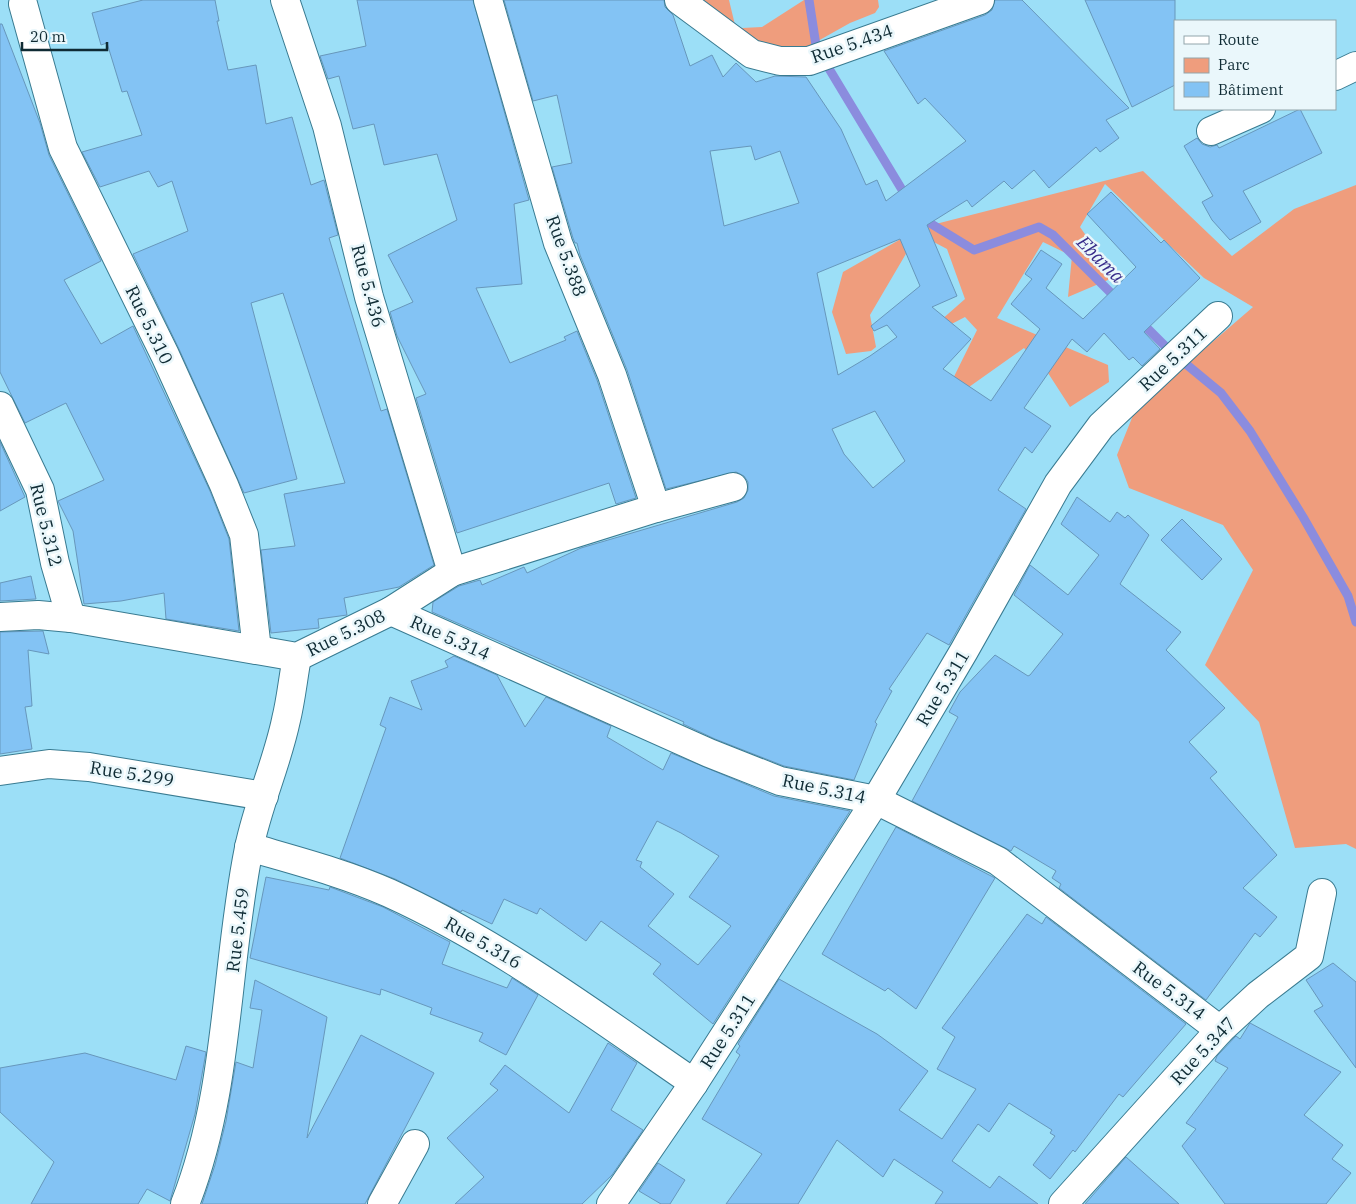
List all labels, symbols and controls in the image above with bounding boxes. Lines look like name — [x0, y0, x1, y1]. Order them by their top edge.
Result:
street label: Rue 5.434 — [808, 19, 896, 68]
scale bar — [22, 20, 108, 52]
legend — [1174, 20, 1336, 110]
text: 20 m — [30, 27, 66, 46]
text: Route — [1218, 30, 1259, 49]
text: Parc — [1218, 55, 1250, 74]
text: Bâtiment — [1218, 80, 1283, 99]
street label: Rue 5.388 — [541, 212, 592, 300]
water label: Ebama — [1071, 229, 1130, 288]
street label: Rue 5.436 — [346, 242, 391, 330]
street label: Rue 5.310 — [120, 282, 178, 368]
street label: Rue 5.311 — [1134, 321, 1212, 396]
street label: Rue 5.312 — [25, 481, 68, 569]
street label: Rue 5.308 — [303, 604, 389, 662]
street label: Rue 5.314 — [407, 610, 494, 665]
street label: Rue 5.311 — [911, 645, 974, 730]
street label: Rue 5.299 — [88, 755, 176, 792]
street label: Rue 5.314 — [780, 768, 868, 809]
street label: Rue 5.459 — [221, 886, 254, 974]
street label: Rue 5.316 — [441, 911, 526, 974]
street label: Rue 5.314 — [1128, 956, 1210, 1025]
street label: Rue 5.311 — [695, 989, 760, 1073]
street label: Rue 5.347 — [1165, 1012, 1240, 1090]

